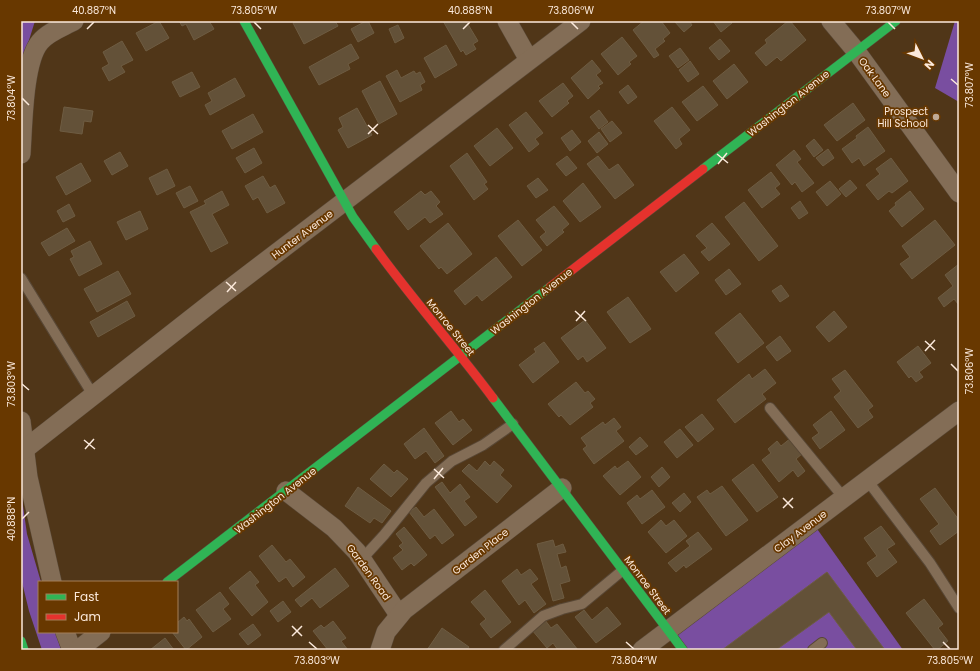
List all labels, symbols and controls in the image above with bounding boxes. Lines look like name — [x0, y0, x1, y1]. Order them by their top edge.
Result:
text: 40.887°N — [72, 3, 116, 18]
text: 73.805°W — [231, 3, 277, 18]
text: 40.888°N — [448, 3, 492, 18]
text: 73.806°W — [548, 3, 594, 18]
text: 73.807°W — [865, 3, 911, 18]
north arrow — [902, 38, 942, 78]
street label: Oak Lane — [855, 54, 894, 100]
text: N — [921, 56, 938, 73]
text: 73.807°W — [962, 62, 977, 108]
street label: Washington Avenue — [744, 67, 832, 140]
text: 73.804°W — [4, 75, 19, 121]
place label: Prospect Hill School — [877, 104, 928, 131]
marker: Prospect Hill School — [931, 112, 941, 122]
street label: Hunter Avenue — [268, 206, 336, 263]
street label: Washington Avenue — [487, 265, 575, 338]
street label: Monroe Street — [423, 296, 479, 359]
text: 73.806°W — [962, 348, 977, 394]
text: 73.803°W — [4, 361, 19, 407]
street label: Washington Avenue — [231, 464, 319, 537]
text: 40.888°N — [4, 497, 19, 541]
street label: Clay Avenue — [771, 507, 830, 556]
street label: Garden Place — [449, 525, 512, 578]
street label: Garden Road — [343, 541, 394, 604]
street label: Monroe Street — [621, 553, 675, 618]
legend — [38, 581, 178, 633]
text: Fast — [74, 588, 99, 605]
text: Jam — [74, 608, 101, 625]
text: 73.803°W — [294, 653, 340, 668]
text: 73.804°W — [611, 653, 657, 668]
text: 73.805°W — [927, 653, 973, 668]

